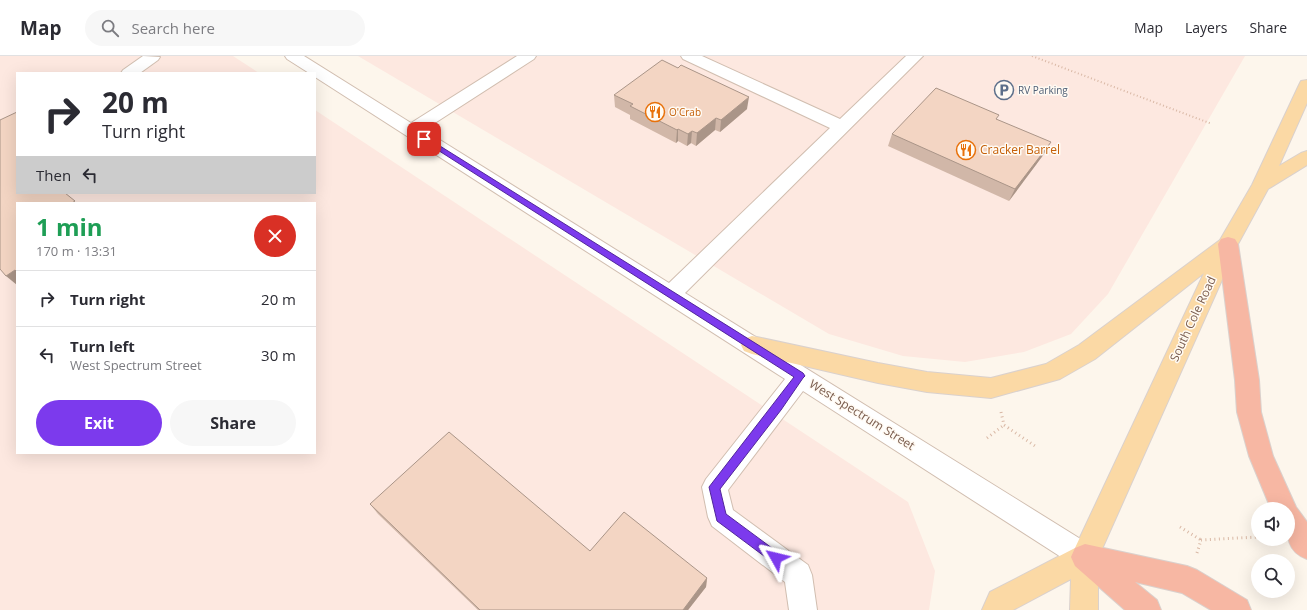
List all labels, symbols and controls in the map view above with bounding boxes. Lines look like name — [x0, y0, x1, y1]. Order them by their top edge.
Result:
search box — [85, 10, 365, 46]
text: Map — [20, 15, 61, 41]
icon: search — [99, 17, 121, 39]
text: Search here — [131, 18, 215, 38]
text: Map — [1134, 18, 1163, 37]
text: Layers — [1185, 18, 1227, 37]
text: Share — [1249, 18, 1287, 37]
parking icon: RV Parking — [993, 79, 1015, 101]
text: 20 m — [102, 83, 169, 121]
place label: RV Parking — [1018, 83, 1068, 97]
icon: right — [36, 88, 88, 140]
restaurant icon: O'Crab — [644, 101, 666, 123]
place label: O'Crab — [669, 105, 701, 119]
text: Turn right — [102, 119, 185, 143]
pin — [407, 122, 441, 156]
icon: arrive — [413, 128, 435, 150]
restaurant icon: Cracker Barrel — [955, 139, 977, 161]
place label: Cracker Barrel — [980, 141, 1060, 158]
icon: left — [79, 164, 101, 186]
text: Then — [36, 165, 71, 185]
text: 1 min — [36, 210, 103, 243]
button: close — [254, 215, 296, 257]
text: 170 m · 13:31 — [36, 242, 117, 260]
street label: South Cole Road — [1165, 273, 1220, 364]
icon: right — [36, 288, 58, 310]
text: Turn right — [70, 289, 145, 309]
text: 20 m — [261, 289, 296, 309]
text: Turn left — [70, 336, 135, 356]
icon: left — [36, 344, 58, 366]
text: 30 m — [261, 345, 296, 365]
text: West Spectrum Street — [70, 356, 202, 374]
street label: West Spectrum Street — [806, 375, 918, 454]
button: Exit — [36, 400, 162, 446]
button: Share — [170, 400, 296, 446]
map controls — [1251, 502, 1295, 598]
button: sound — [1251, 502, 1295, 546]
position arrow — [755, 537, 797, 579]
button: search — [1251, 554, 1295, 598]

